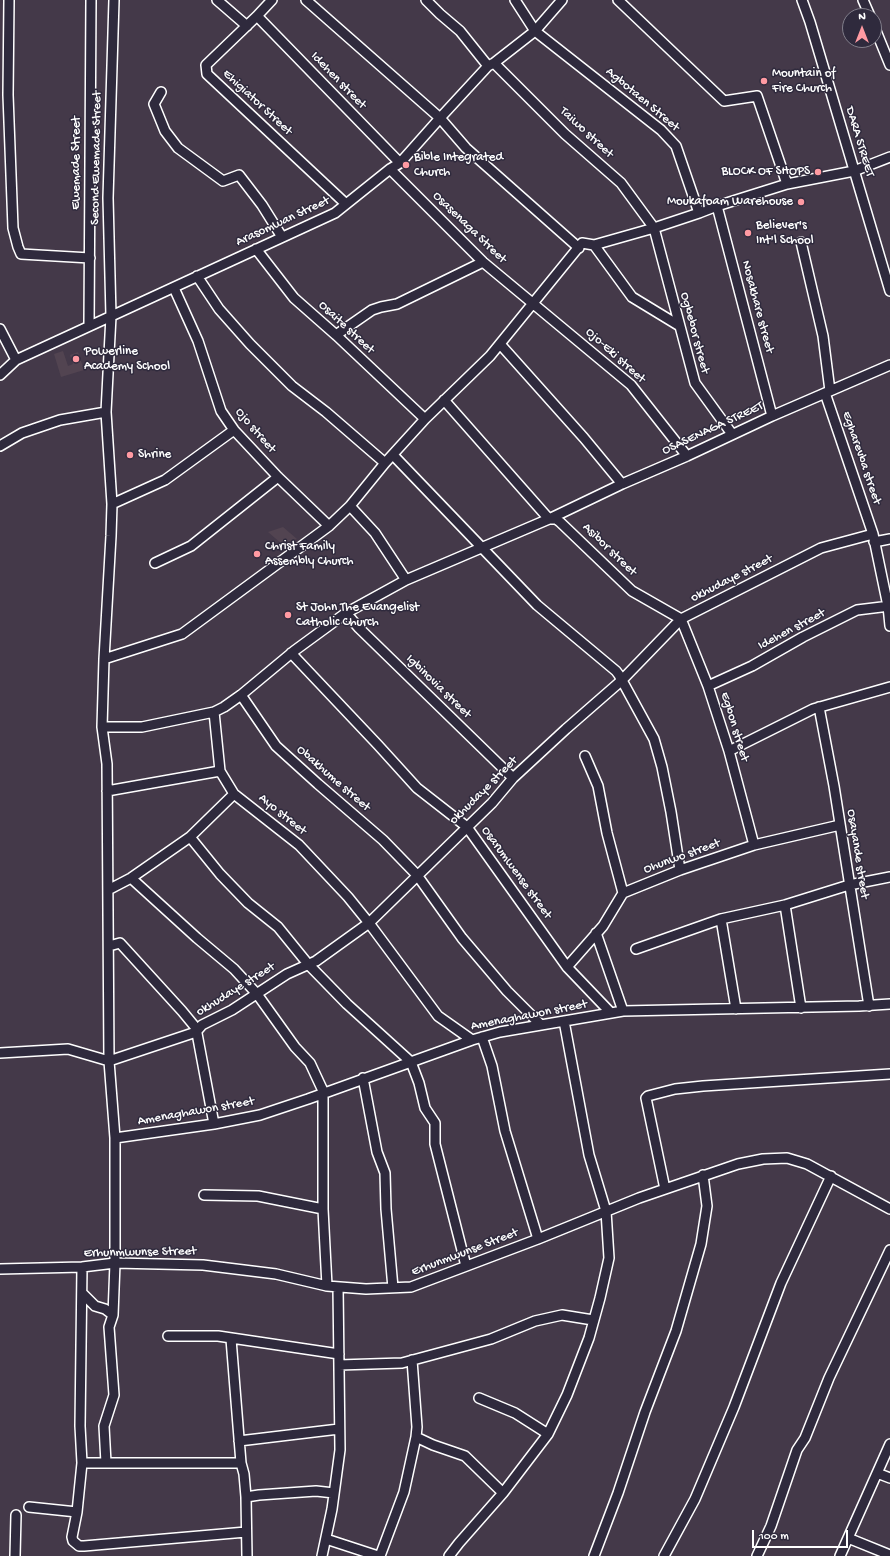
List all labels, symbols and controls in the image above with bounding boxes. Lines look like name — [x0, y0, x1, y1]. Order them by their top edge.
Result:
north arrow — [842, 8, 882, 48]
text: N — [858, 11, 866, 23]
street label: Idehen street — [307, 49, 369, 113]
street label: Agbotaen Street — [602, 65, 682, 135]
place label: Mountain of Fire Church — [772, 66, 835, 97]
street label: Ehigiator Street — [219, 67, 295, 139]
marker: Mountain of Fire Church — [759, 76, 769, 86]
street label: Second Ewemade Street — [88, 91, 106, 225]
street label: Taiwo street — [556, 104, 616, 162]
street label: DARA STREET — [841, 105, 877, 179]
street label: Ewemade Street — [69, 116, 85, 210]
place label: Bible Integrated Church — [414, 150, 503, 181]
marker: Bible Integrated Church — [401, 160, 411, 170]
place label: BLOCK OF SHOPS — [721, 164, 810, 180]
marker: BLOCK OF SHOPS — [813, 167, 823, 177]
street label: Osasenaga Street — [429, 189, 509, 267]
street label: Arasomwan Street — [234, 193, 332, 251]
place label: Moukafoam Warehouse — [667, 194, 793, 210]
marker: Moukafoam Warehouse — [796, 197, 806, 207]
place label: Believer's Int'l School — [756, 218, 814, 249]
marker: Believer's Int'l School — [743, 228, 753, 238]
street label: Nosakhare street — [737, 259, 777, 355]
street label: Ogbebor street — [676, 291, 712, 375]
street label: Osaite street — [315, 298, 377, 358]
street label: Ojo-Eki street — [582, 325, 648, 387]
place label: Powerline Academy School — [84, 344, 170, 375]
marker: Powerline Academy School — [71, 354, 81, 364]
street label: OSASENAGA STREET — [660, 399, 766, 459]
street label: Ojo street — [231, 405, 279, 457]
street label: Egharevba street — [838, 409, 884, 507]
place label: Shrine — [138, 447, 171, 463]
marker: Shrine — [125, 450, 135, 460]
street label: Asibor street — [578, 520, 640, 580]
place label: Christ Family Assembly Church — [265, 539, 354, 570]
marker: Christ Family Assembly Church — [252, 549, 262, 559]
street label: okhudaye street — [688, 552, 776, 606]
place label: St John The Evangelist Catholic Church — [296, 600, 419, 631]
street label: Idehen street — [756, 606, 828, 654]
marker: St John The Evangelist Catholic Church — [283, 610, 293, 620]
street label: Igbinovia street — [402, 652, 474, 722]
street label: Egbon street — [716, 690, 752, 764]
street label: Obakhume street — [293, 743, 373, 815]
street label: okhudaye street — [447, 754, 521, 828]
street label: Ayo street — [255, 791, 309, 839]
street label: Osayande street — [842, 808, 872, 900]
street label: Osarumwense street — [477, 824, 555, 922]
street label: Ohunwo street — [642, 836, 722, 878]
street label: okhudaye street — [194, 960, 278, 1020]
street label: Amenaghawon street — [470, 997, 588, 1035]
street label: Amenaghawon street — [136, 1094, 256, 1130]
street label: Erhunmwunse Street — [410, 1226, 520, 1280]
street label: Erhunmwunse Street — [83, 1244, 197, 1262]
scale bar — [754, 1522, 850, 1548]
text: 100 m — [759, 1530, 789, 1544]

